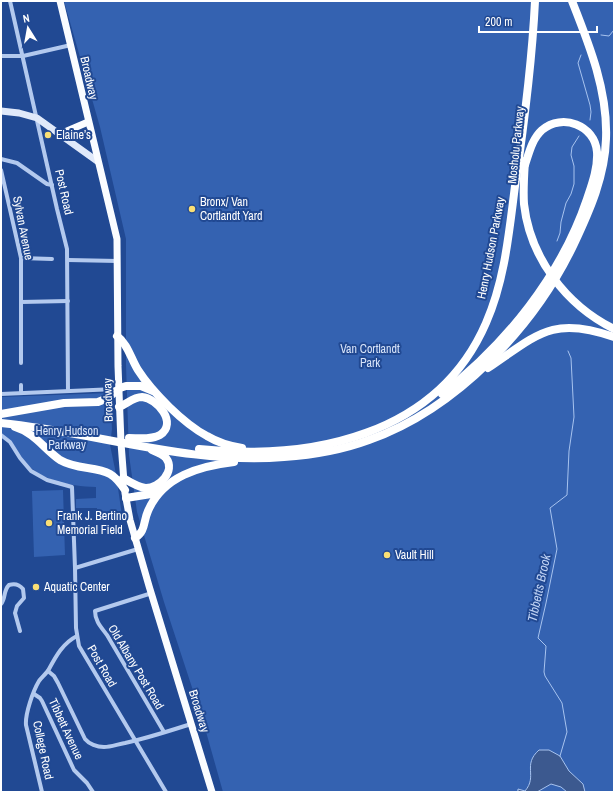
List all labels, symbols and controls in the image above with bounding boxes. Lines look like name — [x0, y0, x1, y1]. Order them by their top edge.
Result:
north arrow — [8, 8, 48, 48]
scale bar — [479, 8, 597, 34]
text: N — [22, 11, 31, 26]
text: 200 m — [485, 14, 512, 30]
street label: Broadway — [76, 55, 102, 101]
street label: Mosholu Parkway — [504, 105, 528, 184]
place label: Elaine’s — [56, 127, 91, 143]
marker: Elaine’s — [43, 130, 53, 140]
street label: Post Road — [51, 168, 77, 216]
place label: Bronx/ Van Cortlandt Yard — [200, 194, 263, 224]
street label: Sylvan Avenue — [9, 195, 37, 261]
street label: Henry Hudson Parkway — [473, 196, 509, 300]
marker: Bronx/ Van Cortlandt Yard — [187, 204, 197, 214]
park label: Van Cortlandt Park — [340, 341, 400, 371]
street label: Broadway — [99, 378, 117, 422]
park label: Henry Hudson Parkway — [36, 423, 98, 453]
place label: Frank J. Bertino Memorial Field — [57, 508, 127, 538]
marker: Frank J. Bertino Memorial Field — [44, 518, 54, 528]
place label: Vault Hill — [395, 547, 434, 563]
marker: Vault Hill — [382, 550, 392, 560]
water label: Tibbetts Brook — [524, 552, 555, 623]
place label: Aquatic Center — [43, 579, 110, 595]
marker: Aquatic Center — [31, 582, 41, 592]
street label: Old Albany Post Road — [104, 622, 168, 712]
street label: Post Road — [84, 642, 120, 690]
street label: Broadway — [185, 688, 213, 734]
street label: Tibbett Avenue — [45, 696, 87, 762]
street label: College Road — [29, 719, 57, 781]

